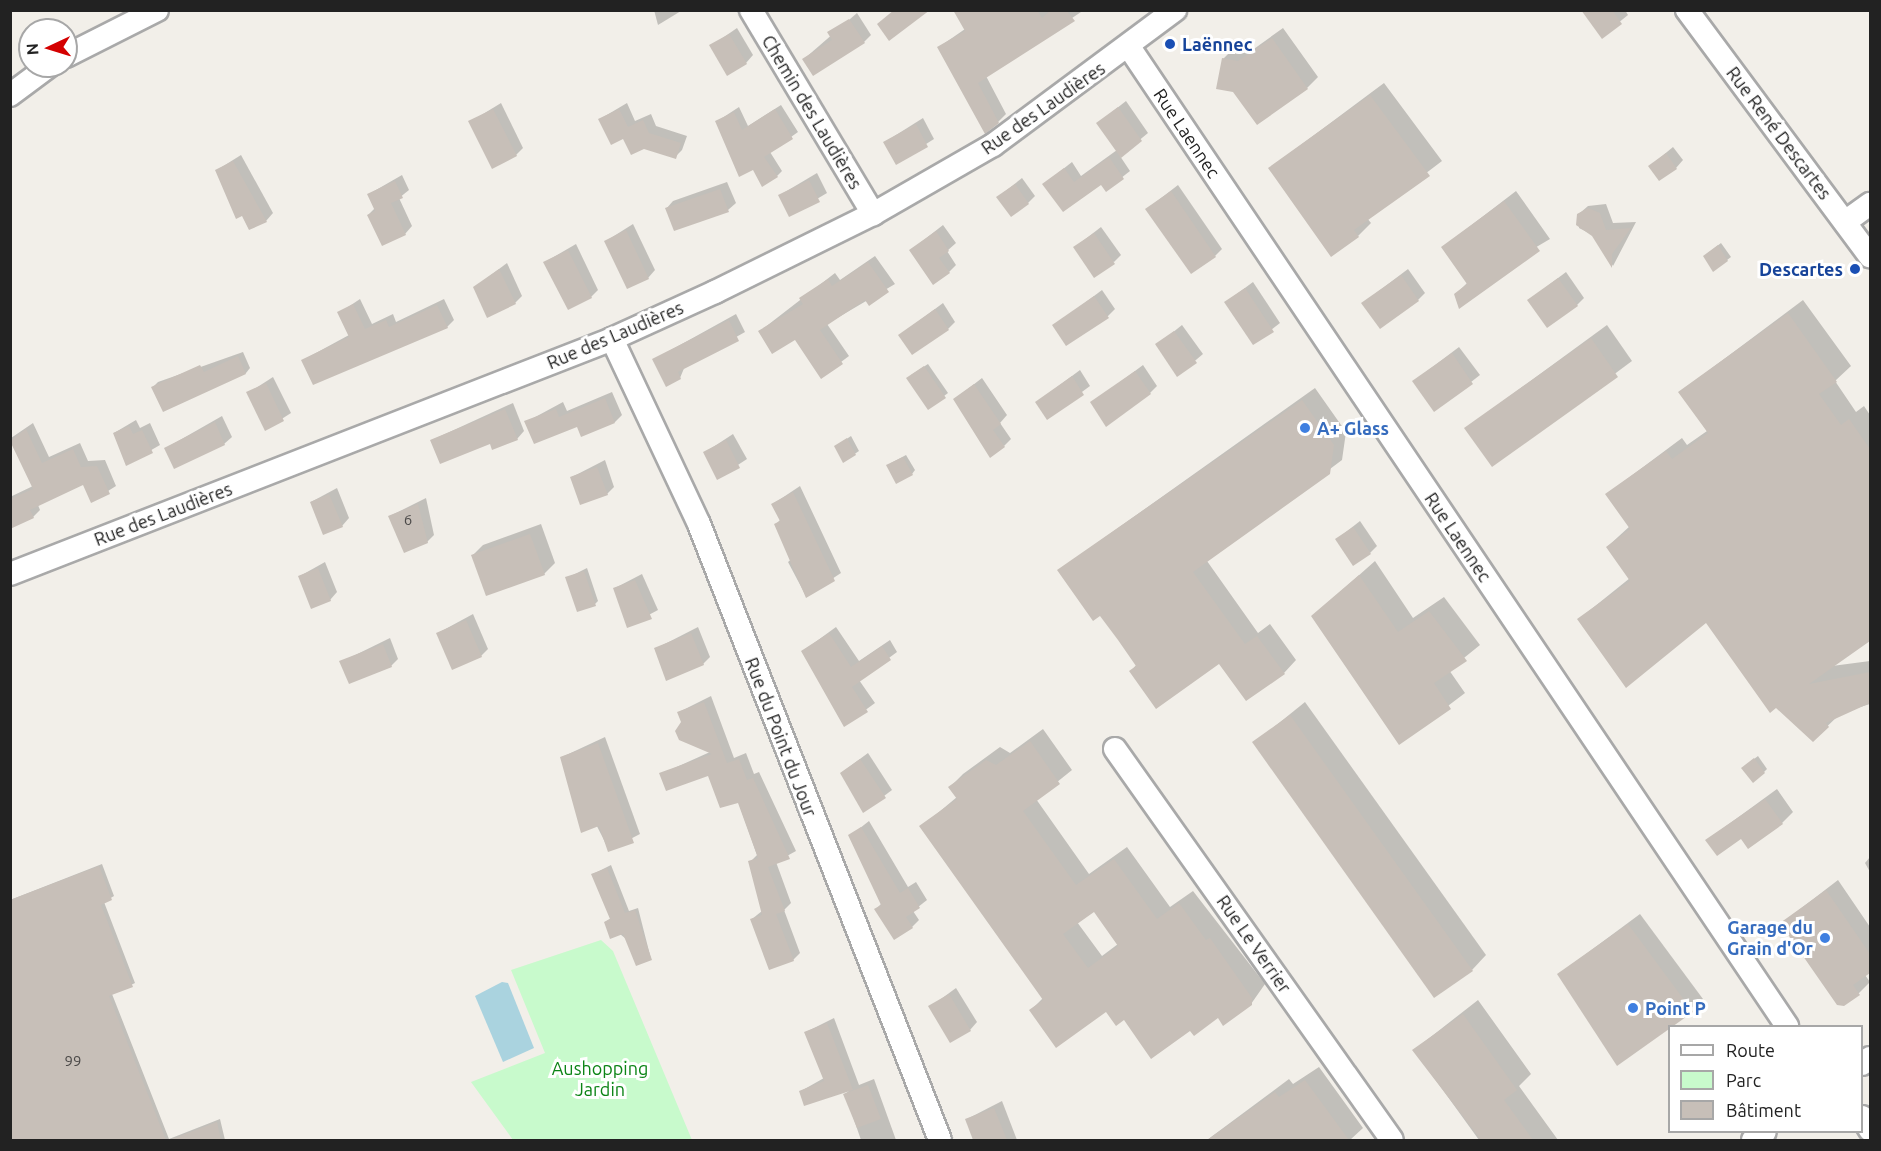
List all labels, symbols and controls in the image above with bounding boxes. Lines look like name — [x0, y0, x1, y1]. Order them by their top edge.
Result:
north arrow — [18, 18, 78, 78]
street label: Chemin des Laudières — [757, 31, 867, 193]
place label: Laënnec — [1182, 33, 1252, 55]
marker: Laënnec — [1163, 37, 1177, 51]
text: N — [23, 43, 41, 56]
street label: Rue des Laudières — [977, 57, 1109, 159]
street label: Rue René Descartes — [1722, 62, 1836, 204]
street label: Rue Laennec — [1149, 84, 1225, 182]
place label: Descartes — [1759, 258, 1843, 280]
marker: Descartes — [1848, 262, 1862, 276]
street label: Rue des Laudières — [544, 297, 686, 373]
place label: A+ Glass — [1317, 417, 1389, 439]
marker: A+ Glass — [1298, 421, 1312, 435]
street label: Rue des Laudières — [91, 478, 235, 550]
street label: Rue Laennec — [1420, 488, 1496, 586]
house number: 6 — [404, 511, 412, 529]
street label: Rue du Point du Jour — [741, 654, 821, 820]
street label: Rue Le Verrier — [1212, 891, 1296, 997]
place label: Garage du Grain d'Or — [1727, 917, 1813, 960]
marker: Garage du Grain d'Or — [1818, 931, 1832, 945]
place label: Point P — [1645, 997, 1706, 1019]
marker: Point P — [1626, 1001, 1640, 1015]
legend — [1668, 1025, 1863, 1133]
text: Route — [1726, 1040, 1775, 1060]
house number: 99 — [65, 1052, 81, 1070]
park label: Aushopping Jardin — [552, 1058, 648, 1100]
text: Parc — [1726, 1070, 1761, 1090]
text: Bâtiment — [1726, 1100, 1801, 1120]

